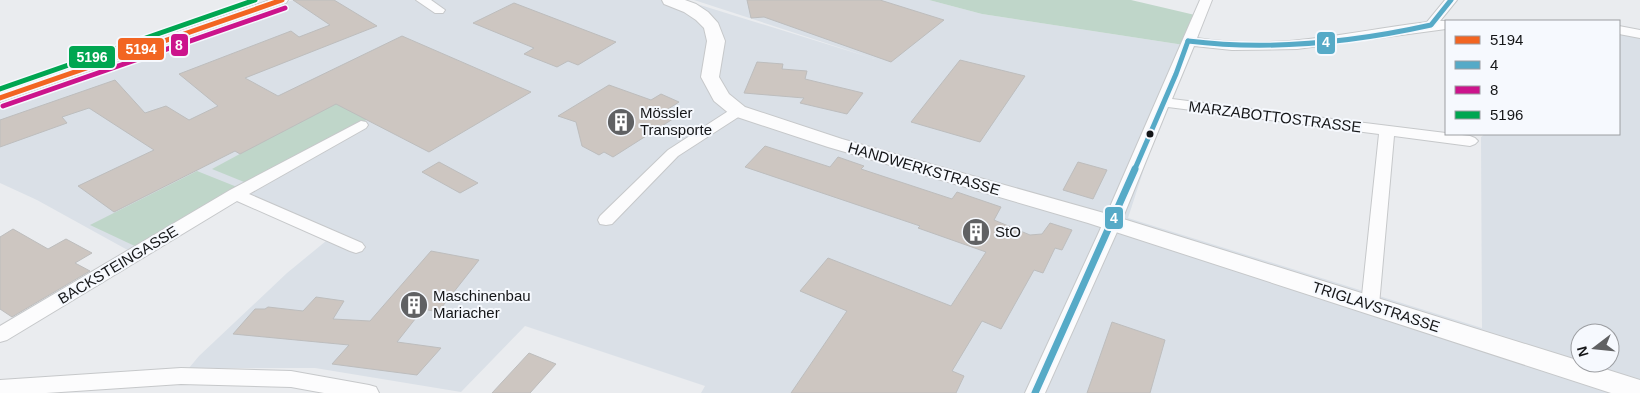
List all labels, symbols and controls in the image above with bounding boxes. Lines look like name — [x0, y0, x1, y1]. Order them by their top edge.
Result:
legend — [1445, 20, 1620, 135]
line badge: 4 — [1316, 31, 1336, 55]
text: 5194 — [1490, 31, 1523, 48]
line badge: 8 — [170, 33, 189, 57]
text: 4 — [1322, 34, 1330, 50]
line badge: 5194 — [117, 37, 165, 61]
text: 8 — [175, 37, 183, 53]
text: 5194 — [125, 41, 157, 57]
line badge: 5196 — [68, 45, 116, 69]
text: 5196 — [76, 49, 108, 65]
text: 4 — [1490, 56, 1498, 73]
text: 8 — [1490, 81, 1498, 98]
street label: MARZABOTTOSTRASSE — [1188, 97, 1362, 136]
place label: Mössler Transporte — [640, 104, 712, 138]
text: 5196 — [1490, 106, 1523, 123]
building icon: Mössler Transporte — [606, 107, 636, 137]
unlabelled marker — [1145, 129, 1155, 139]
street label: HANDWERKSTRASSE — [846, 139, 1002, 198]
line badge: 4 — [1104, 206, 1124, 230]
text: 4 — [1110, 210, 1118, 226]
building icon: StO — [961, 217, 991, 247]
street label: BACKSTEINGASSE — [55, 222, 181, 307]
place label: StO — [995, 223, 1021, 240]
street label: TRIGLAVSTRASSE — [1310, 278, 1442, 335]
place label: Maschinenbau Mariacher — [433, 287, 531, 321]
building icon: Maschinenbau Mariacher — [399, 290, 429, 320]
north arrow — [1570, 323, 1620, 373]
text: N — [1573, 345, 1592, 359]

